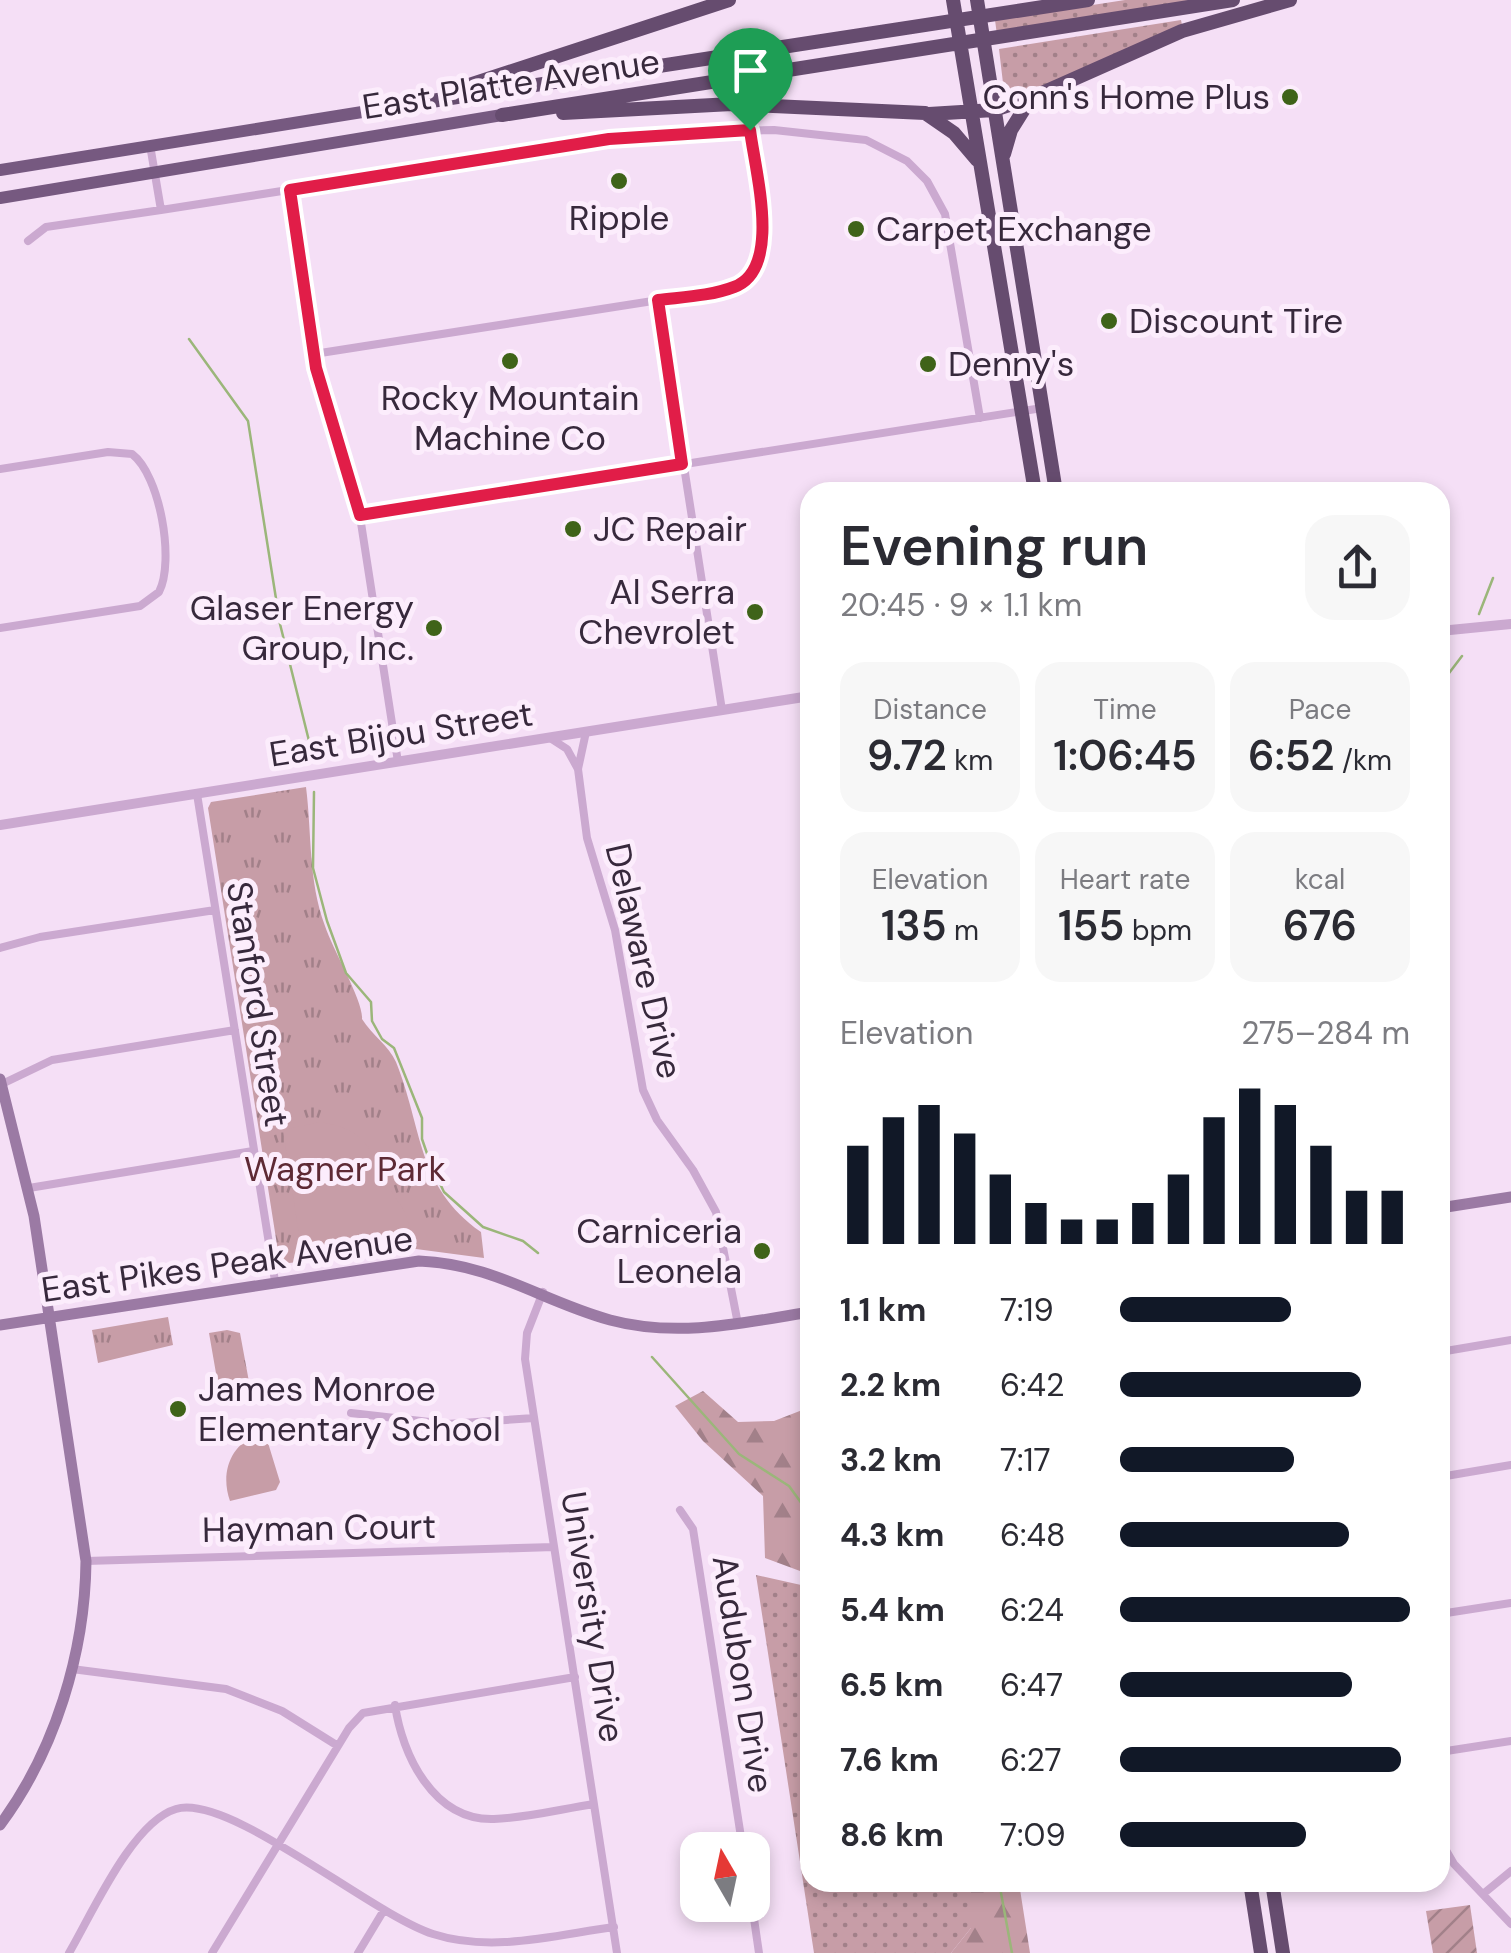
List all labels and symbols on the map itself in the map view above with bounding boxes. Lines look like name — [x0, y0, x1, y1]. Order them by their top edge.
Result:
pin — [708, 28, 793, 131]
street label: East Platte Avenue — [359, 38, 663, 130]
place label: Conn's Home Plus — [983, 74, 1270, 120]
marker: Conn's Home Plus — [1279, 86, 1301, 108]
marker: Ripple — [608, 170, 630, 192]
place label: Ripple — [569, 195, 669, 241]
place label: Carpet Exchange — [876, 206, 1152, 252]
marker: Carpet Exchange — [845, 218, 867, 240]
place label: Discount Tire — [1129, 298, 1343, 344]
marker: Discount Tire — [1098, 310, 1120, 332]
place label: Denny's — [948, 341, 1074, 387]
marker: Rocky Mountain Machine Co — [499, 350, 521, 372]
marker: Denny's — [917, 353, 939, 375]
place label: Rocky Mountain Machine Co — [381, 375, 639, 461]
place label: JC Repair — [593, 506, 747, 552]
marker: JC Repair — [562, 518, 584, 540]
place label: Al Serra Chevrolet — [578, 569, 735, 655]
place label: Glaser Energy Group, Inc. — [190, 585, 414, 671]
marker: Al Serra Chevrolet — [744, 601, 766, 623]
marker: Glaser Energy Group, Inc. — [423, 617, 445, 639]
street label: East Bijou Street — [266, 690, 536, 778]
street label: Delaware Drive — [595, 839, 693, 1083]
street label: Stanford Street — [216, 878, 300, 1130]
park label: Wagner Park — [244, 1146, 446, 1192]
place label: Carniceria Leonela — [576, 1208, 742, 1294]
street label: East Pikes Peak Avenue — [38, 1215, 416, 1313]
marker: Carniceria Leonela — [751, 1240, 773, 1262]
place label: James Monroe Elementary School — [198, 1366, 501, 1452]
marker: James Monroe Elementary School — [167, 1398, 189, 1420]
street label: University Drive — [550, 1488, 636, 1746]
street label: Hayman Court — [202, 1503, 436, 1553]
street label: Audubon Drive — [702, 1552, 784, 1796]
north arrow — [680, 1832, 770, 1922]

